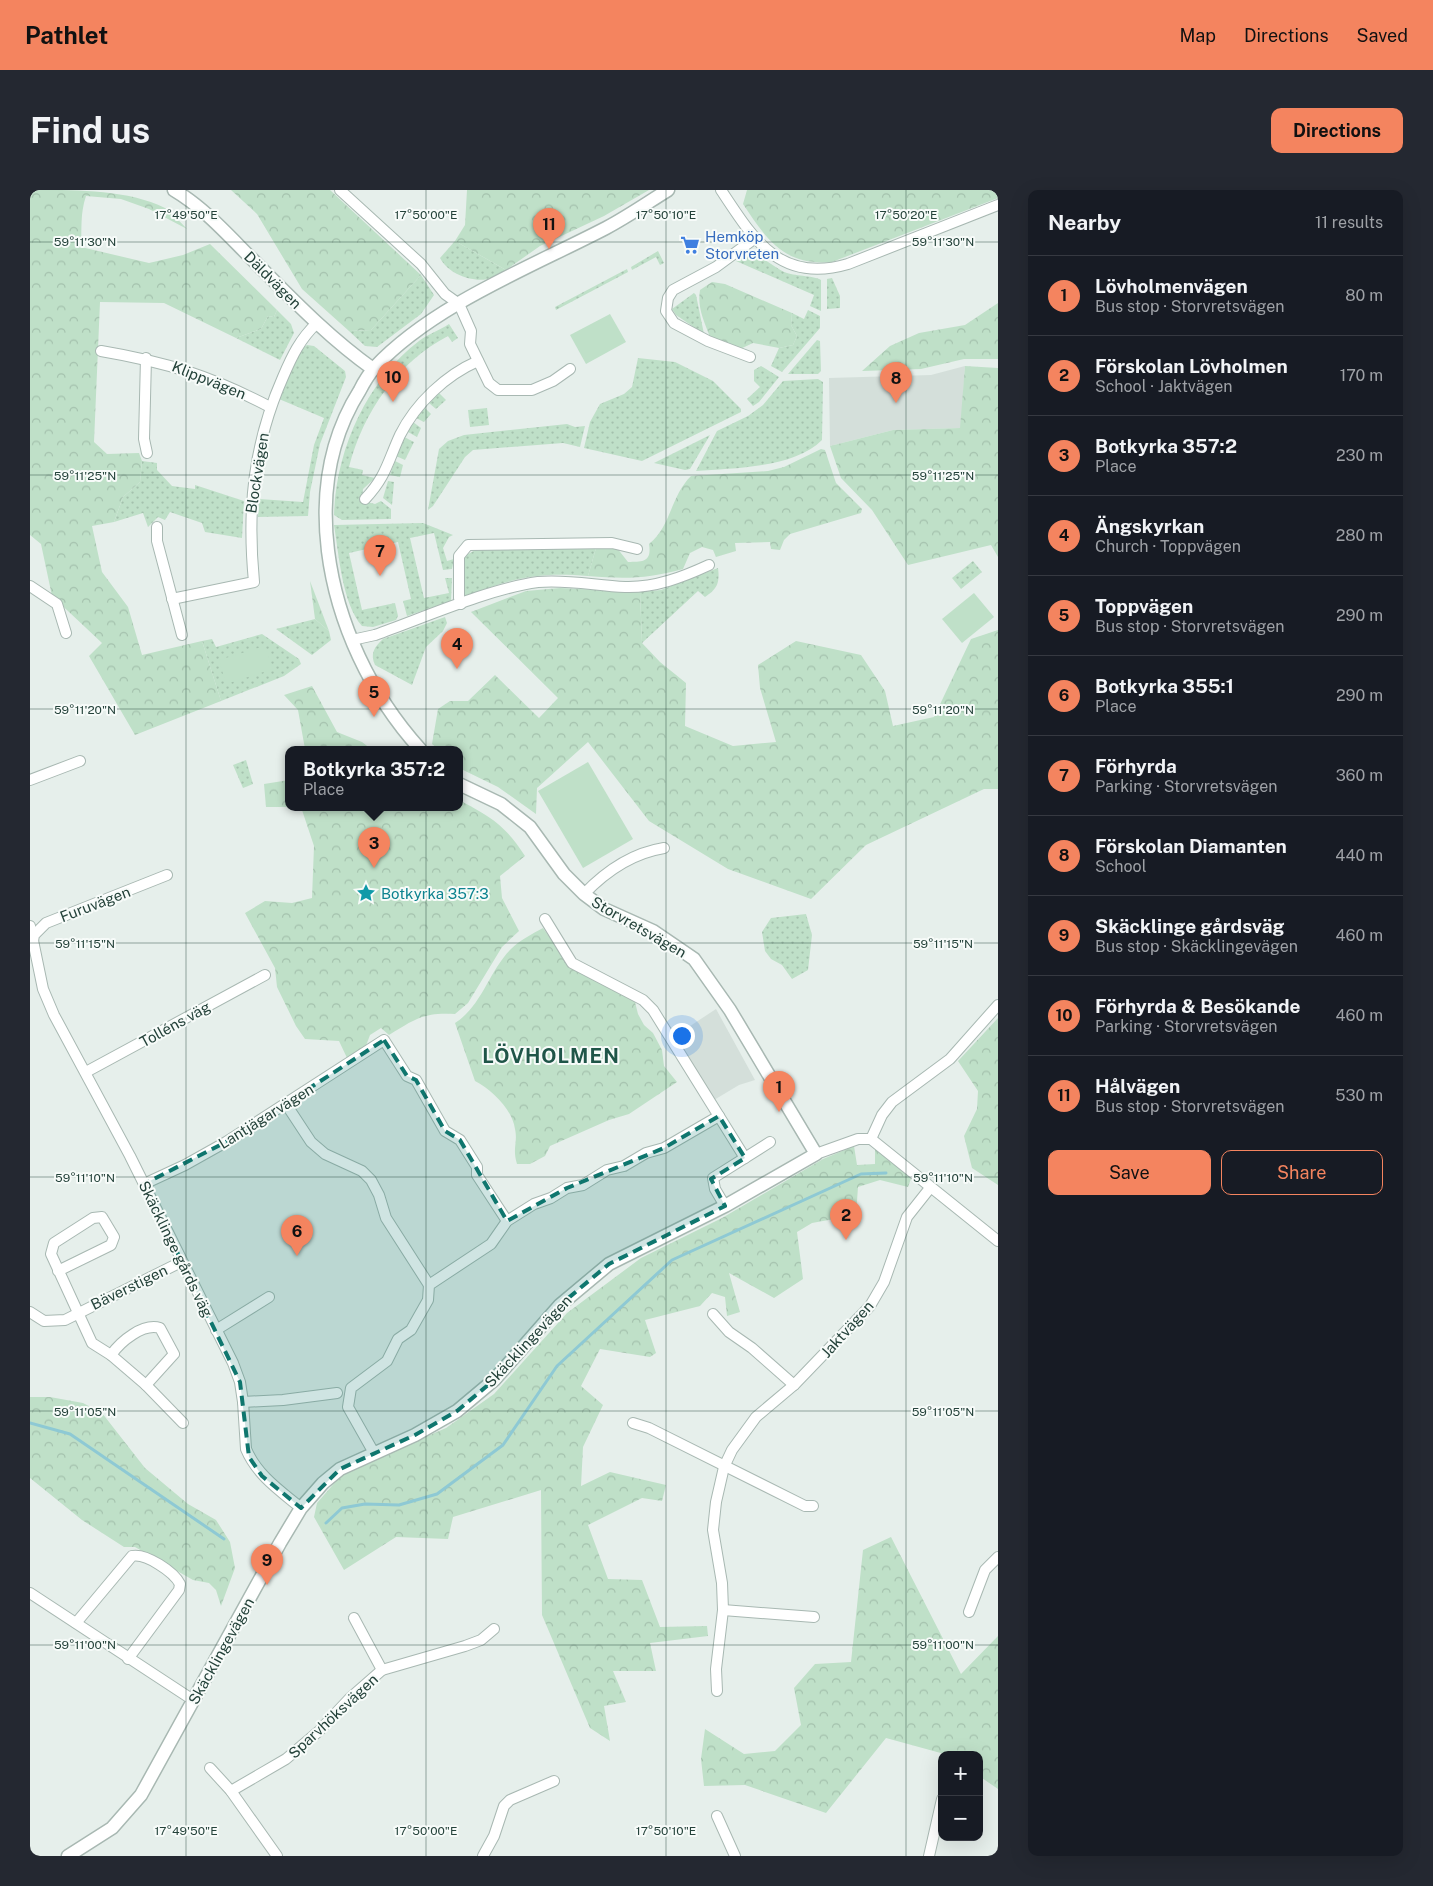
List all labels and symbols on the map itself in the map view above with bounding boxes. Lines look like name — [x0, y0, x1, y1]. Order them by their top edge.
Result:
text: 17°49'50"E — [154, 208, 218, 222]
text: 17°50'00"E — [395, 208, 457, 222]
pin: 11 — [533, 208, 565, 249]
text: 17°50'10"E — [636, 208, 696, 222]
text: 17°50'20"E — [875, 208, 937, 222]
place label: Hemköp Storvreten — [705, 228, 779, 262]
supermarket icon: Hemköp Storvreten — [679, 234, 701, 256]
text: 59°11'30"N — [54, 235, 116, 249]
text: 59°11'30"N — [912, 235, 974, 249]
street label: Däldvägen — [241, 248, 305, 312]
street label: Klippvägen — [170, 357, 248, 403]
pin: 10 — [377, 361, 409, 402]
pin: 8 — [880, 362, 912, 403]
street label: Blockvägen — [242, 432, 272, 514]
text: 59°11'25"N — [54, 469, 116, 483]
text: 59°11'25"N — [912, 469, 974, 483]
pin: 7 — [364, 535, 396, 576]
pin: 4 — [441, 628, 473, 669]
pin: 5 — [358, 676, 390, 717]
text: 59°11'20"N — [54, 703, 116, 717]
text: 59°11'20"N — [912, 703, 974, 717]
pin: 3 — [358, 827, 390, 868]
place icon: Botkyrka 357:3 — [355, 882, 377, 904]
street label: Furuvägen — [57, 883, 133, 925]
place label: Botkyrka 357:3 — [381, 885, 489, 902]
street label: Storvretsvägen — [589, 893, 689, 961]
text: 59°11'15"N — [55, 937, 115, 951]
text: 59°11'15"N — [913, 937, 973, 951]
street label: Tolléns väg — [137, 998, 213, 1050]
your location — [669, 1023, 695, 1049]
district label: LÖVHOLMEN — [482, 1043, 620, 1068]
pin: 1 — [763, 1071, 795, 1112]
street label: Lantjägarvägen — [215, 1080, 317, 1152]
text: 59°11'10"N — [55, 1171, 115, 1185]
text: 59°11'10"N — [913, 1171, 973, 1185]
street label: Skäcklinge gårds väg — [136, 1178, 216, 1320]
pin: 2 — [830, 1199, 862, 1240]
pin: 6 — [281, 1215, 313, 1256]
street label: Bäverstigen — [88, 1261, 170, 1313]
street label: Skäcklingevägen — [481, 1292, 575, 1390]
street label: Jaktvägen — [817, 1297, 877, 1361]
text: 59°11'05"N — [54, 1405, 116, 1419]
text: 59°11'05"N — [912, 1405, 974, 1419]
pin: 9 — [251, 1544, 283, 1585]
street label: Skäcklingevägen — [185, 1595, 257, 1707]
text: 59°11'00"N — [54, 1638, 116, 1652]
text: 59°11'00"N — [912, 1638, 974, 1652]
street label: Sparvhöksvägen — [285, 1670, 381, 1762]
text: 17°49'50"E — [154, 1824, 218, 1838]
text: 17°50'00"E — [395, 1824, 457, 1838]
text: 17°50'10"E — [636, 1824, 696, 1838]

